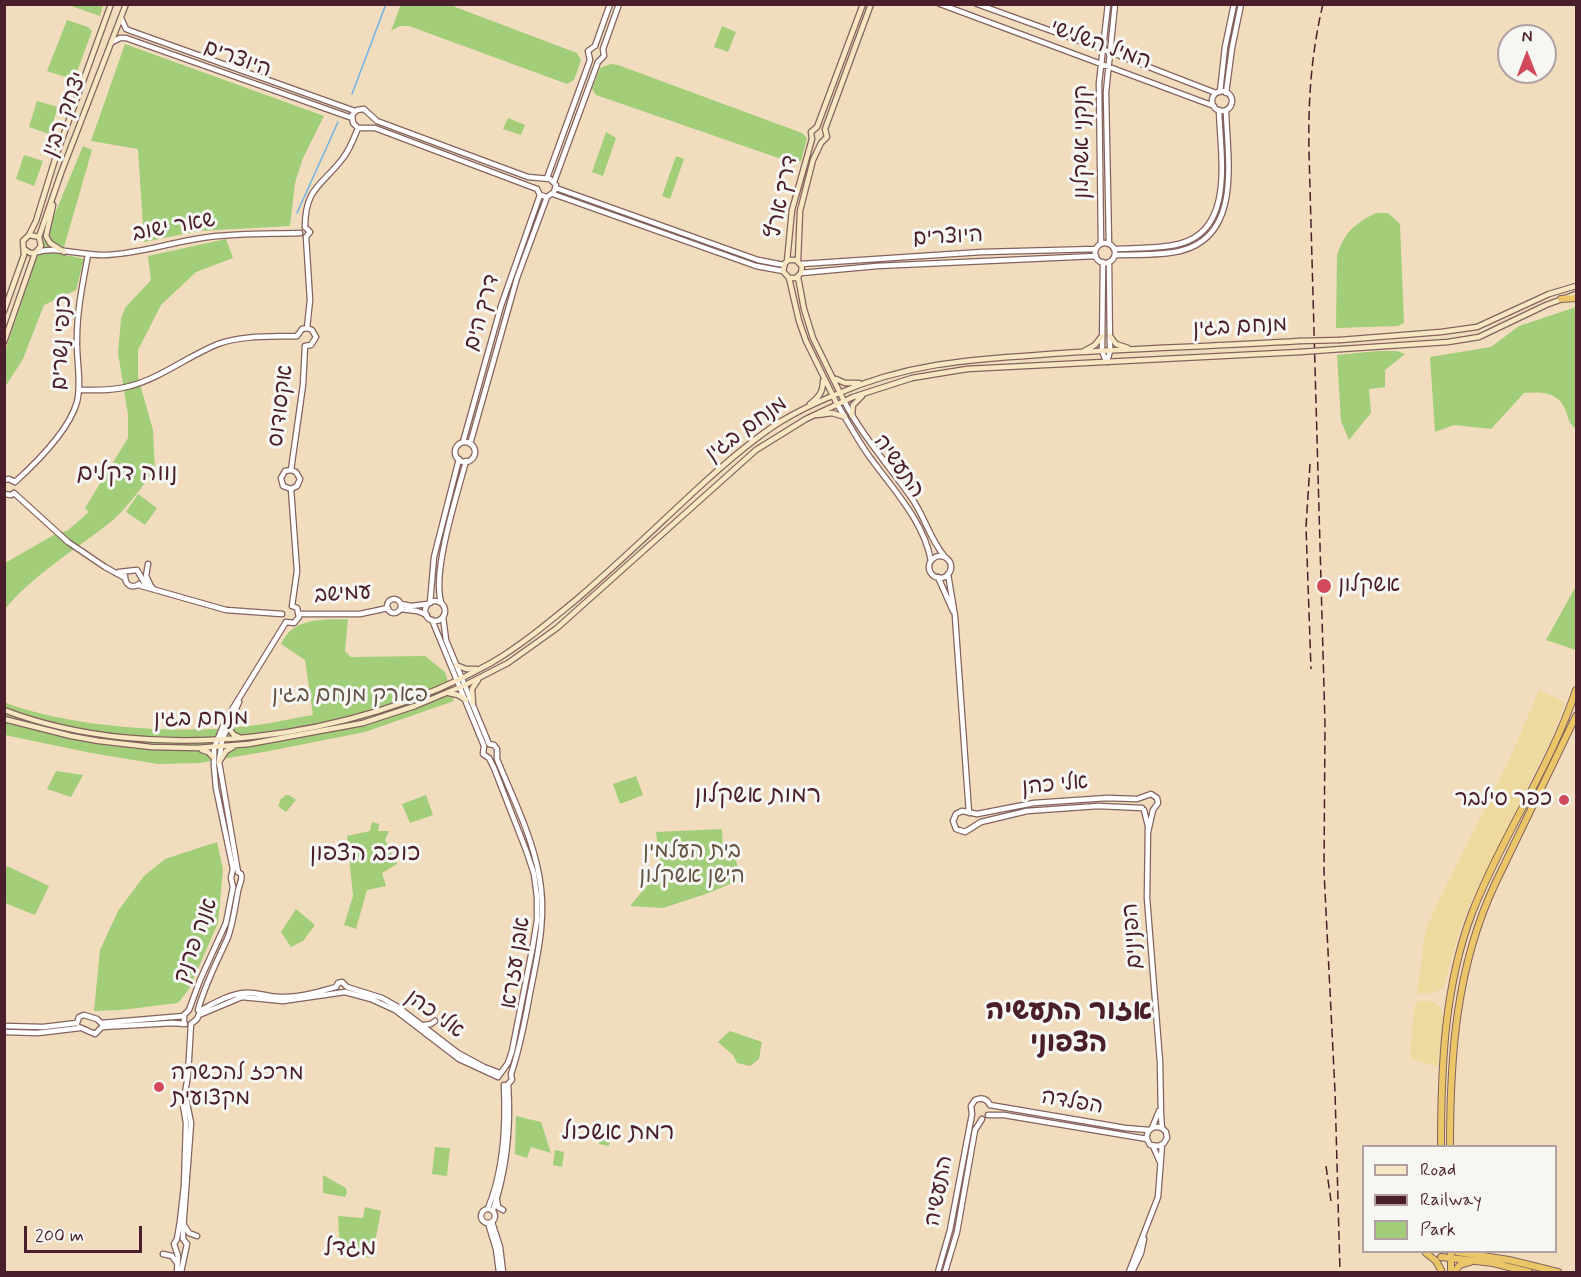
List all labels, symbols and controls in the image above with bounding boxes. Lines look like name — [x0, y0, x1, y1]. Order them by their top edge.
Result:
street label: המיל השלישי — [1046, 15, 1154, 77]
north arrow — [1497, 24, 1557, 84]
text: N — [1522, 27, 1532, 48]
street label: היוצרים — [199, 36, 275, 84]
street label: יצחק רבין — [38, 69, 94, 161]
street label: קנקני אשקלון — [1070, 85, 1096, 199]
street label: דרך ארץ — [761, 153, 805, 241]
street label: שאר ישוב — [131, 208, 217, 248]
street label: היוצרים — [912, 223, 984, 253]
street label: דרך הים — [459, 272, 507, 354]
street label: כנפי נשרים — [47, 295, 79, 391]
street label: מנחם בגין — [1192, 312, 1288, 344]
street label: אקסודוס — [264, 364, 300, 448]
street label: מנחם בגין — [701, 391, 793, 469]
street label: התעשיה — [867, 430, 929, 504]
district label: נווה דקלים — [76, 461, 178, 489]
place label: אשקלון — [1338, 573, 1400, 599]
marker: אשקלון — [1315, 577, 1333, 595]
street label: עמישב — [314, 580, 372, 610]
park label: פארק מנחם בגין — [272, 683, 428, 709]
street label: מנחם בגין — [153, 706, 249, 734]
street label: אלי כהן — [1021, 770, 1089, 802]
district label: רמות אשקלון — [695, 783, 821, 811]
place label: כפר סילבר — [1455, 787, 1552, 813]
marker: כפר סילבר — [1557, 793, 1571, 807]
park label: בית העלמין הישן אשקלון — [639, 839, 745, 890]
district label: כוכב הצפון — [310, 841, 420, 869]
street label: אנה פרנק — [169, 895, 225, 987]
street label: הפנינים — [1119, 902, 1149, 970]
street label: אבן עזרא — [497, 915, 537, 1011]
street label: אלי כהן — [399, 985, 469, 1045]
district label: אזור התעשיה הצפוני — [986, 996, 1152, 1062]
place label: מרכז להכשרה מקצועית — [171, 1061, 304, 1112]
marker: מרכז להכשרה מקצועית — [152, 1080, 166, 1094]
street label: הפלדה — [1039, 1085, 1105, 1121]
district label: רמת אשכול — [561, 1120, 675, 1148]
legend — [1362, 1145, 1557, 1253]
street label: התעשיה — [920, 1153, 960, 1229]
text: Road — [1420, 1158, 1456, 1182]
text: Railway — [1420, 1188, 1482, 1212]
scale bar — [27, 1214, 146, 1252]
text: Park — [1420, 1218, 1456, 1242]
text: 200 m — [35, 1224, 84, 1248]
district label: מגדל — [324, 1236, 376, 1264]

